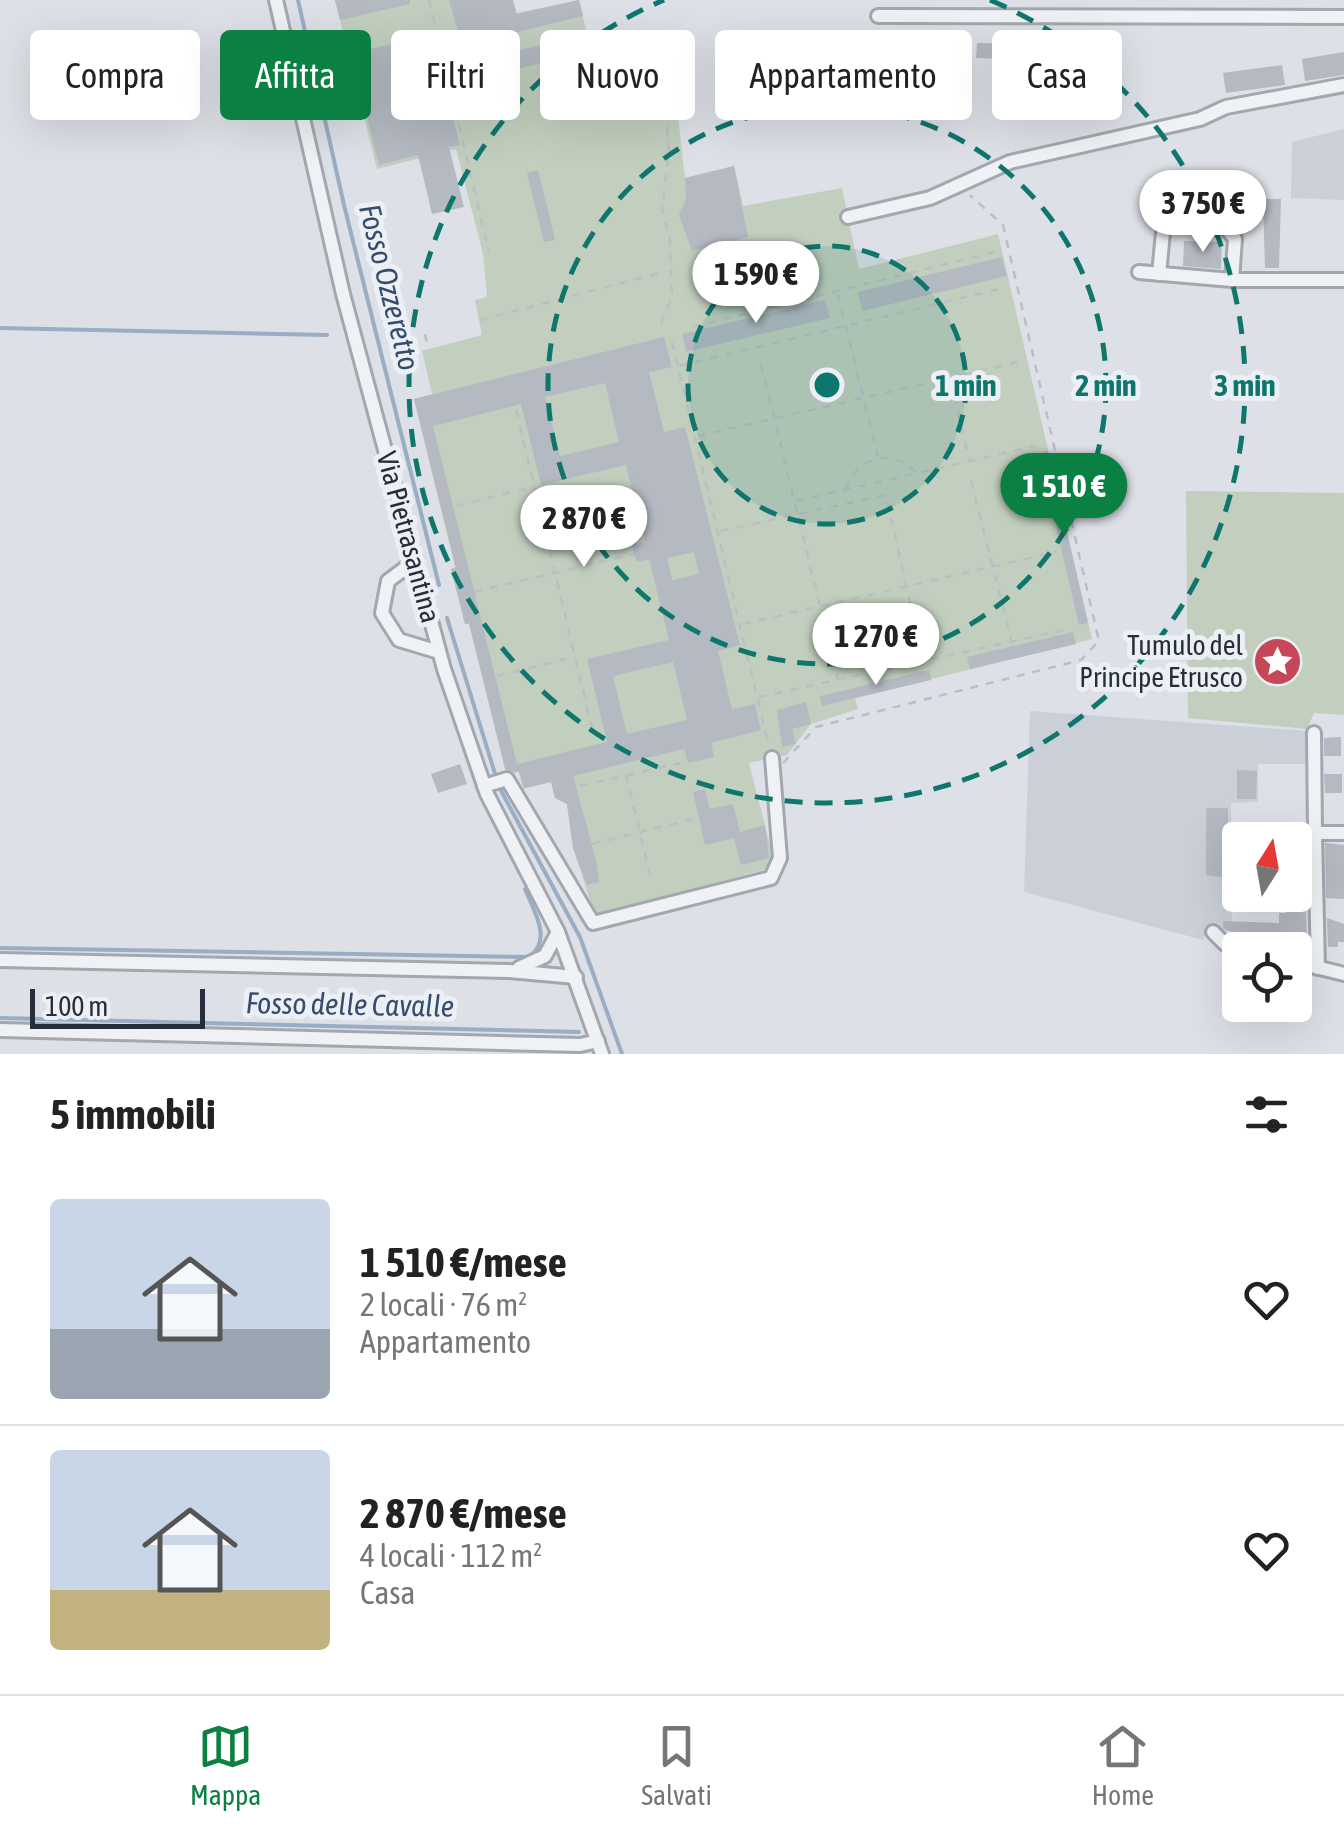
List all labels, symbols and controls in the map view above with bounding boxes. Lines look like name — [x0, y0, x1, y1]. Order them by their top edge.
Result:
chip: Compra — [30, 30, 200, 120]
chip: Affitta — [220, 30, 371, 120]
chip: Filtri — [391, 30, 520, 120]
chip: Nuovo — [540, 30, 695, 120]
chip: Appartamento — [715, 30, 972, 120]
chip: Casa — [992, 30, 1122, 120]
pin: 3 750 € — [1111, 170, 1295, 255]
text: 3 750 € — [1161, 184, 1245, 221]
water label: Fosso Ozzeretto — [353, 200, 427, 374]
pin: 1 590 € — [664, 241, 848, 326]
text: 1 590 € — [714, 255, 798, 292]
centre of rings — [809, 367, 845, 403]
text: 1 min — [935, 368, 997, 402]
text: 2 min — [1075, 368, 1137, 402]
text: 3 min — [1214, 368, 1276, 402]
street label: Via Pietrasantina — [371, 448, 447, 626]
pin: 1 510 € — [972, 453, 1156, 538]
text: 1 510 € — [1022, 467, 1106, 504]
pin: 2 870 € — [492, 485, 676, 570]
text: 2 870 € — [542, 499, 626, 536]
pin: 1 270 € — [784, 603, 968, 688]
text: 1 270 € — [834, 617, 918, 654]
place label: Tumulo del Principe Etrusco — [1079, 629, 1244, 693]
place icon: Tumulo del Principe Etrusco — [1252, 635, 1304, 687]
north arrow — [1222, 822, 1312, 912]
map controls — [1222, 822, 1312, 1022]
button: locate — [1222, 932, 1312, 1022]
scale bar — [30, 984, 205, 1028]
water label: Fosso delle Cavalle — [245, 985, 455, 1023]
text: 100 m — [45, 990, 108, 1022]
icon: filters — [1239, 1087, 1294, 1142]
text: 5 immobili — [50, 1090, 216, 1138]
text: 1 510 €/mese — [360, 1238, 567, 1286]
icon: home — [130, 1239, 250, 1359]
icon: heart — [1239, 1272, 1294, 1327]
text: 2 locali · 76 m² — [360, 1286, 527, 1323]
text: Appartamento — [360, 1323, 531, 1360]
text: 2 870 €/mese — [360, 1489, 567, 1537]
icon: home — [130, 1490, 250, 1610]
icon: heart — [1239, 1523, 1294, 1578]
text: 4 locali · 112 m² — [360, 1537, 542, 1574]
text: Casa — [360, 1574, 415, 1611]
tab: Mappa — [190, 1719, 261, 1811]
tab: Salvati — [641, 1719, 712, 1811]
tab: Home — [1092, 1719, 1154, 1811]

